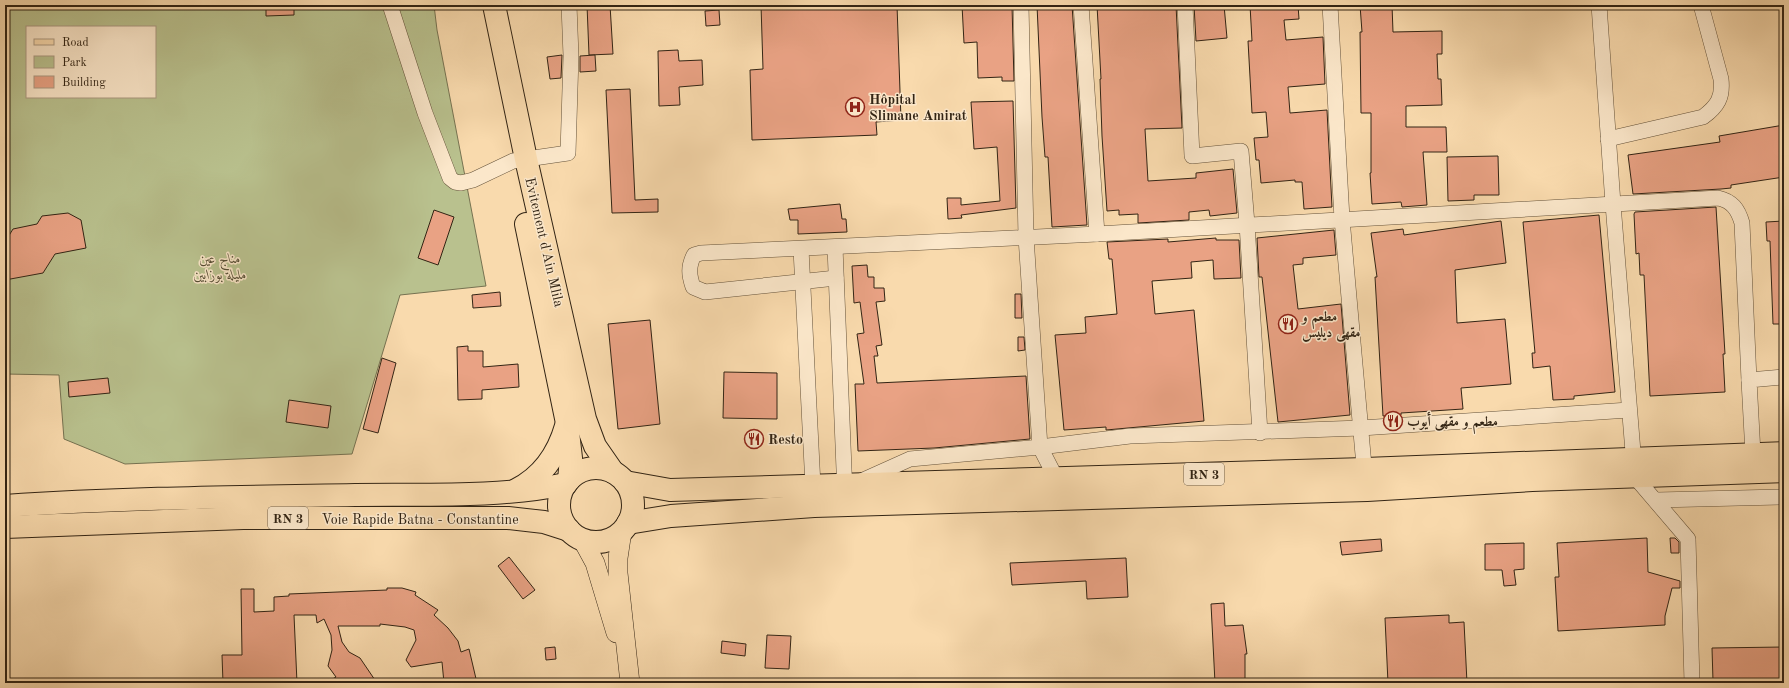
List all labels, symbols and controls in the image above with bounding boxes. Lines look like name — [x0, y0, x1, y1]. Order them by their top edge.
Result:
legend — [26, 26, 156, 98]
text: Road — [62, 37, 89, 49]
text: Park — [62, 57, 87, 69]
text: Building — [62, 77, 106, 89]
place label: Hôpital Slimane Amirat — [869, 93, 967, 123]
hospital icon: Hôpital Slimane Amirat — [844, 96, 866, 118]
street label: Evitement d'Ain Mlila — [522, 176, 566, 309]
park label: مناج عين مليلة بوزابين — [193, 252, 247, 283]
place label: مطعم و مقهى ديليس — [1300, 310, 1361, 342]
restaurant icon: مطعم و مقهى ديليس — [1277, 313, 1299, 335]
restaurant icon: مطعم و مقهى أيوب — [1382, 410, 1404, 432]
place label: مطعم و مقهى أيوب — [1407, 411, 1498, 434]
restaurant icon: Resto — [743, 428, 765, 450]
place label: Resto — [768, 433, 803, 447]
road number: RN 3 — [1184, 463, 1224, 485]
road number: RN 3 — [268, 507, 308, 529]
street label: Voie Rapide Batna - Constantine — [321, 513, 519, 527]

